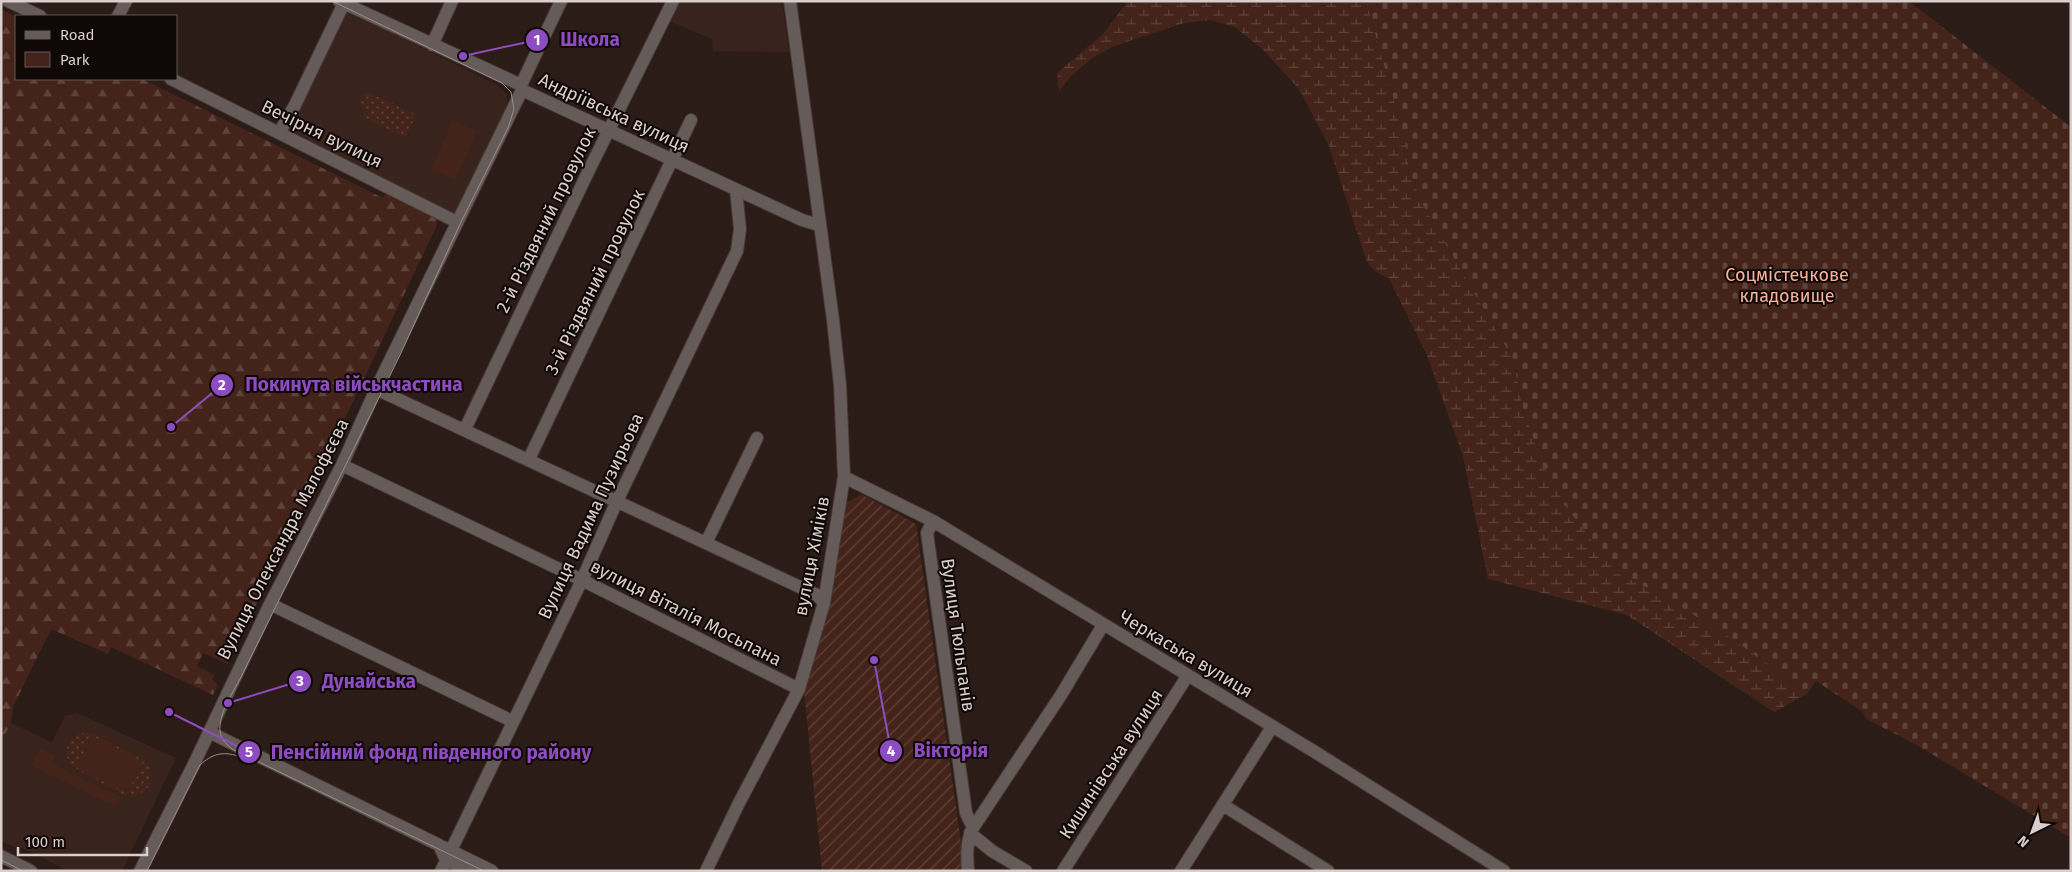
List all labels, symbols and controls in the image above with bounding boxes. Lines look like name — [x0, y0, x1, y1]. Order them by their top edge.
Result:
legend — [15, 15, 178, 80]
callout: Школа — [525, 23, 629, 57]
text: Road — [60, 26, 95, 44]
text: Школа — [560, 28, 620, 51]
text: 1 — [534, 31, 540, 49]
text: Park — [60, 51, 90, 69]
street label: Андріївська вулиця — [535, 68, 693, 158]
street label: Вечірня вулиця — [258, 95, 386, 173]
street label: 2-й Різдвяний провулок — [491, 123, 601, 316]
street label: 3-й Різдвяний провулок — [540, 185, 650, 378]
park label: Соцмістечкове кладовище — [1725, 264, 1849, 307]
callout: Покинута військчастина — [210, 368, 472, 402]
text: Покинута військчастина — [245, 373, 463, 396]
text: 2 — [218, 376, 226, 394]
street label: Вулиця Вадима Пузирьова — [533, 409, 649, 623]
street label: Вулиця Олександра Малофєєва — [212, 415, 354, 663]
street label: вулиця Хіміків — [790, 494, 834, 618]
street label: вулиця Віталія Мосьпана — [587, 555, 785, 671]
street label: Вулиця Тюльпанів — [936, 557, 980, 713]
street label: Черкаська вулиця — [1115, 605, 1257, 703]
callout: Дунайська — [287, 664, 426, 698]
text: Дунайська — [321, 670, 416, 693]
text: 3 — [295, 672, 304, 690]
street label: Кишинівська вулиця — [1054, 685, 1168, 843]
callout: Вікторія — [879, 734, 998, 768]
callout: Пенсійний фонд південного району — [236, 735, 602, 769]
text: Вікторія — [914, 739, 988, 762]
text: Пенсійний фонд південного району — [271, 741, 591, 764]
text: 4 — [887, 742, 896, 760]
text: 5 — [245, 743, 253, 761]
north arrow — [2007, 807, 2057, 857]
scale bar — [18, 824, 146, 856]
text: N — [2014, 832, 2033, 851]
text: 100 m — [25, 833, 65, 851]

